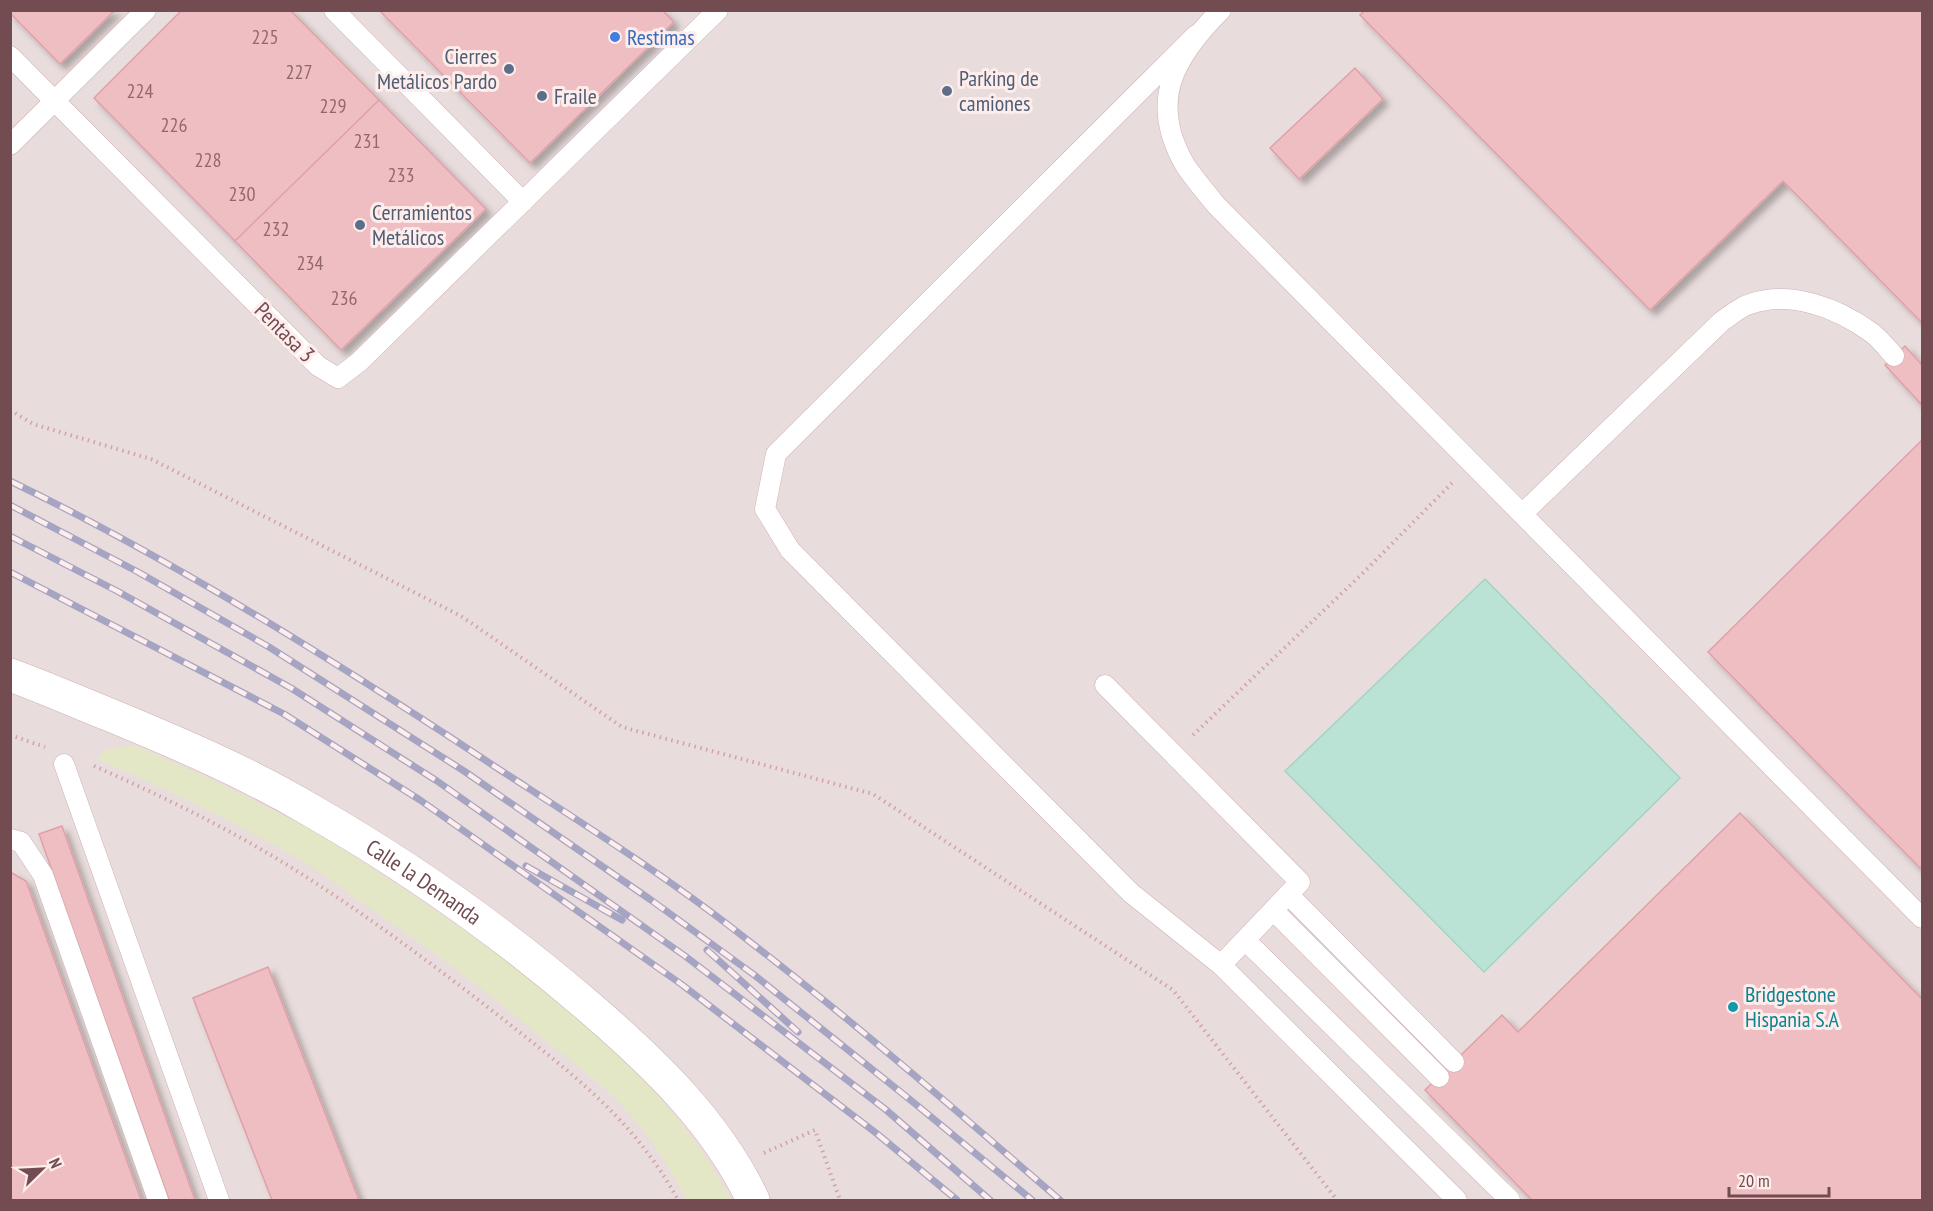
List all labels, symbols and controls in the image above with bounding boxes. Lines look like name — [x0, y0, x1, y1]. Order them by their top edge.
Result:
place label: Restimas — [627, 23, 695, 51]
house number: 225 — [252, 24, 279, 50]
marker: Restimas — [608, 30, 622, 44]
place label: Cierres Metálicos Pardo — [377, 42, 497, 95]
house number: 227 — [286, 59, 313, 85]
marker: Cierres Metálicos Pardo — [502, 62, 516, 76]
place label: Parking de camiones — [959, 64, 1039, 117]
house number: 224 — [127, 78, 154, 104]
place label: Fraile — [554, 82, 597, 110]
marker: Parking de camiones — [940, 84, 954, 98]
marker: Fraile — [535, 89, 549, 103]
house number: 229 — [320, 93, 347, 119]
house number: 226 — [161, 112, 188, 138]
house number: 231 — [354, 128, 381, 154]
house number: 228 — [195, 147, 222, 173]
house number: 233 — [388, 162, 415, 188]
house number: 230 — [229, 181, 256, 207]
place label: Cerramientos Metálicos — [372, 198, 472, 251]
house number: 232 — [263, 216, 290, 242]
marker: Cerramientos Metálicos — [353, 218, 367, 232]
house number: 234 — [297, 250, 324, 276]
house number: 236 — [331, 285, 358, 311]
street label: Pentasa 3 — [249, 296, 321, 368]
street label: Calle la Demanda — [361, 833, 487, 931]
place label: Bridgestone Hispania S.A — [1745, 980, 1840, 1033]
marker: Bridgestone Hispania S.A — [1726, 1000, 1740, 1014]
north arrow — [12, 1139, 72, 1199]
text: N — [45, 1155, 67, 1171]
scale bar — [1729, 1160, 1830, 1198]
text: 20 m — [1738, 1169, 1770, 1192]

